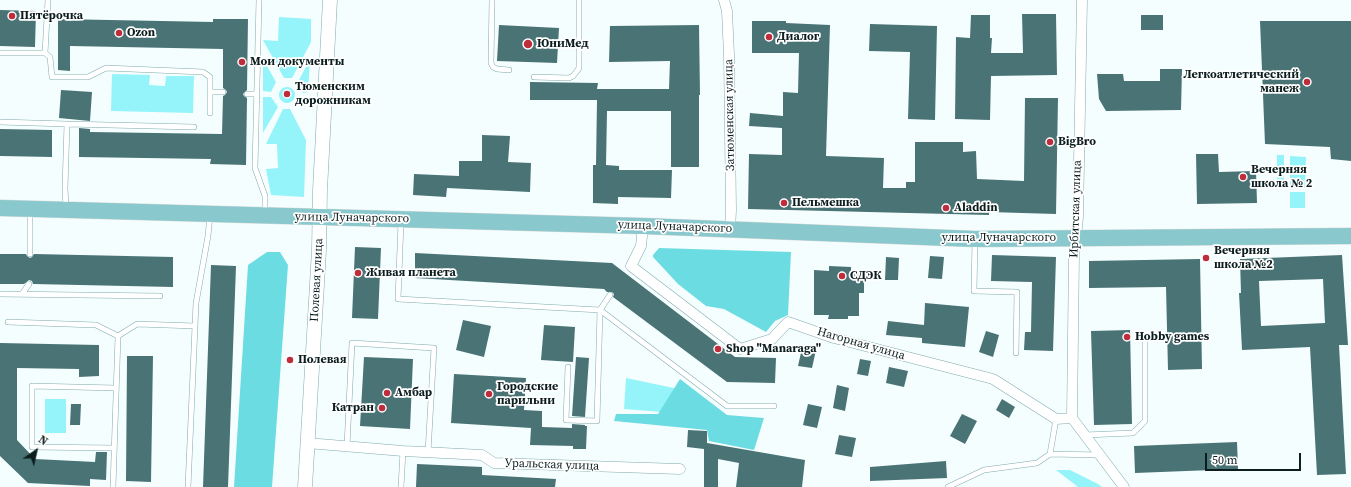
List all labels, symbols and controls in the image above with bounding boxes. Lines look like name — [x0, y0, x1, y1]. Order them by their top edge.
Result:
place label: Пятёрочка — [20, 9, 83, 23]
marker: Пятёрочка — [7, 11, 17, 21]
place label: Ozon — [127, 26, 155, 40]
marker: Ozon — [114, 28, 124, 38]
place label: Диалог — [777, 30, 819, 44]
marker: Диалог — [764, 32, 774, 42]
place label: ЮниМед — [537, 37, 589, 51]
marker: ЮниМед — [522, 38, 534, 50]
place label: Мои документы — [250, 55, 344, 69]
marker: Мои документы — [237, 57, 247, 67]
street label: Затюменская улица — [722, 59, 738, 171]
place label: Легкоатлетический манеж — [1183, 68, 1299, 96]
marker: Легкоатлетический манеж — [1302, 77, 1312, 87]
place label: Тюменским дорожникам — [295, 80, 371, 108]
marker: Тюменским дорожникам — [282, 89, 292, 99]
place label: BigBro — [1058, 135, 1096, 149]
marker: BigBro — [1045, 137, 1055, 147]
street label: Ирбитская улица — [1067, 160, 1085, 258]
place label: Вечерняя школа № 2 — [1251, 163, 1312, 191]
marker: Вечерняя школа № 2 — [1238, 172, 1248, 182]
place label: Пельмешка — [792, 196, 859, 210]
marker: Пельмешка — [779, 198, 789, 208]
place label: Aladdin — [954, 201, 998, 215]
marker: Aladdin — [941, 203, 951, 213]
street label: улица Луначарского — [295, 210, 409, 226]
street label: улица Луначарского — [618, 218, 732, 236]
street label: улица Луначарского — [942, 231, 1056, 245]
street label: Полевая улица — [308, 238, 326, 322]
place label: Вечерняя школа №2 — [1214, 244, 1273, 272]
marker: Вечерняя школа №2 — [1201, 253, 1211, 263]
place label: Живая планета — [366, 266, 456, 280]
marker: Живая планета — [353, 268, 363, 278]
place label: СДЭК — [850, 269, 881, 283]
marker: СДЭК — [837, 271, 847, 281]
street label: Нагорная улица — [815, 325, 907, 363]
place label: Hobby games — [1135, 330, 1209, 344]
marker: Hobby games — [1122, 332, 1132, 342]
place label: Shop "Manaraga" — [726, 342, 821, 356]
marker: Shop "Manaraga" — [713, 344, 723, 354]
place label: Полевая — [298, 353, 347, 367]
marker: Полевая — [285, 355, 295, 365]
place label: Городские парильни — [497, 380, 558, 408]
place label: Амбар — [395, 386, 432, 400]
marker: Амбар — [382, 388, 392, 398]
marker: Городские парильни — [484, 389, 494, 399]
place label: Катран — [332, 401, 374, 415]
marker: Катран — [377, 403, 387, 413]
north arrow — [16, 431, 56, 471]
text: N — [35, 432, 51, 449]
scale bar — [1207, 445, 1303, 471]
text: 50 m — [1212, 452, 1238, 468]
street label: Уральская улица — [504, 456, 600, 474]

